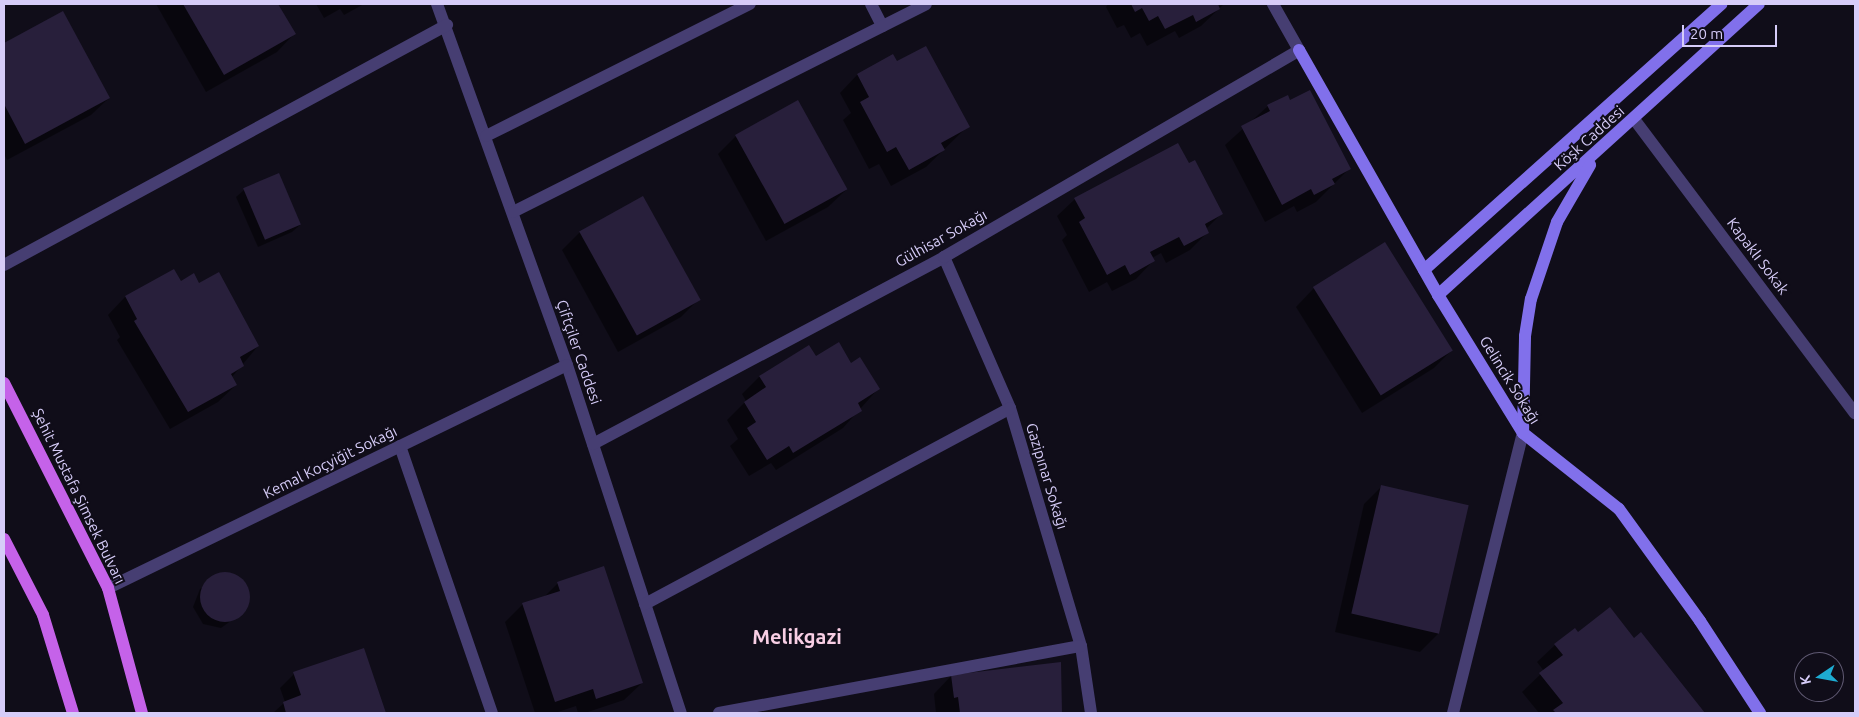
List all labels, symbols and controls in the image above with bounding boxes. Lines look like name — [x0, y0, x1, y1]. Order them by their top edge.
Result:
scale bar — [1684, 15, 1779, 47]
text: 20 m — [1690, 25, 1723, 42]
street label: Köşk Caddesi — [1550, 102, 1628, 174]
street label: Gülhisar Sokağı — [892, 205, 990, 271]
street label: Kapaklı Sokak — [1723, 214, 1793, 298]
street label: Çiftçiler Caddesi — [553, 297, 605, 407]
street label: Gelincik Sokağı — [1476, 333, 1544, 427]
street label: Şehit Mustafa Şimsek Bulvarı — [29, 405, 129, 587]
street label: Gazipınar Sokağı — [1022, 421, 1072, 531]
street label: Kemal Koçyiğit Sokağı — [260, 422, 400, 502]
district label: Melikgazi — [752, 624, 842, 648]
north arrow — [1794, 652, 1844, 702]
text: K — [1797, 674, 1814, 686]

